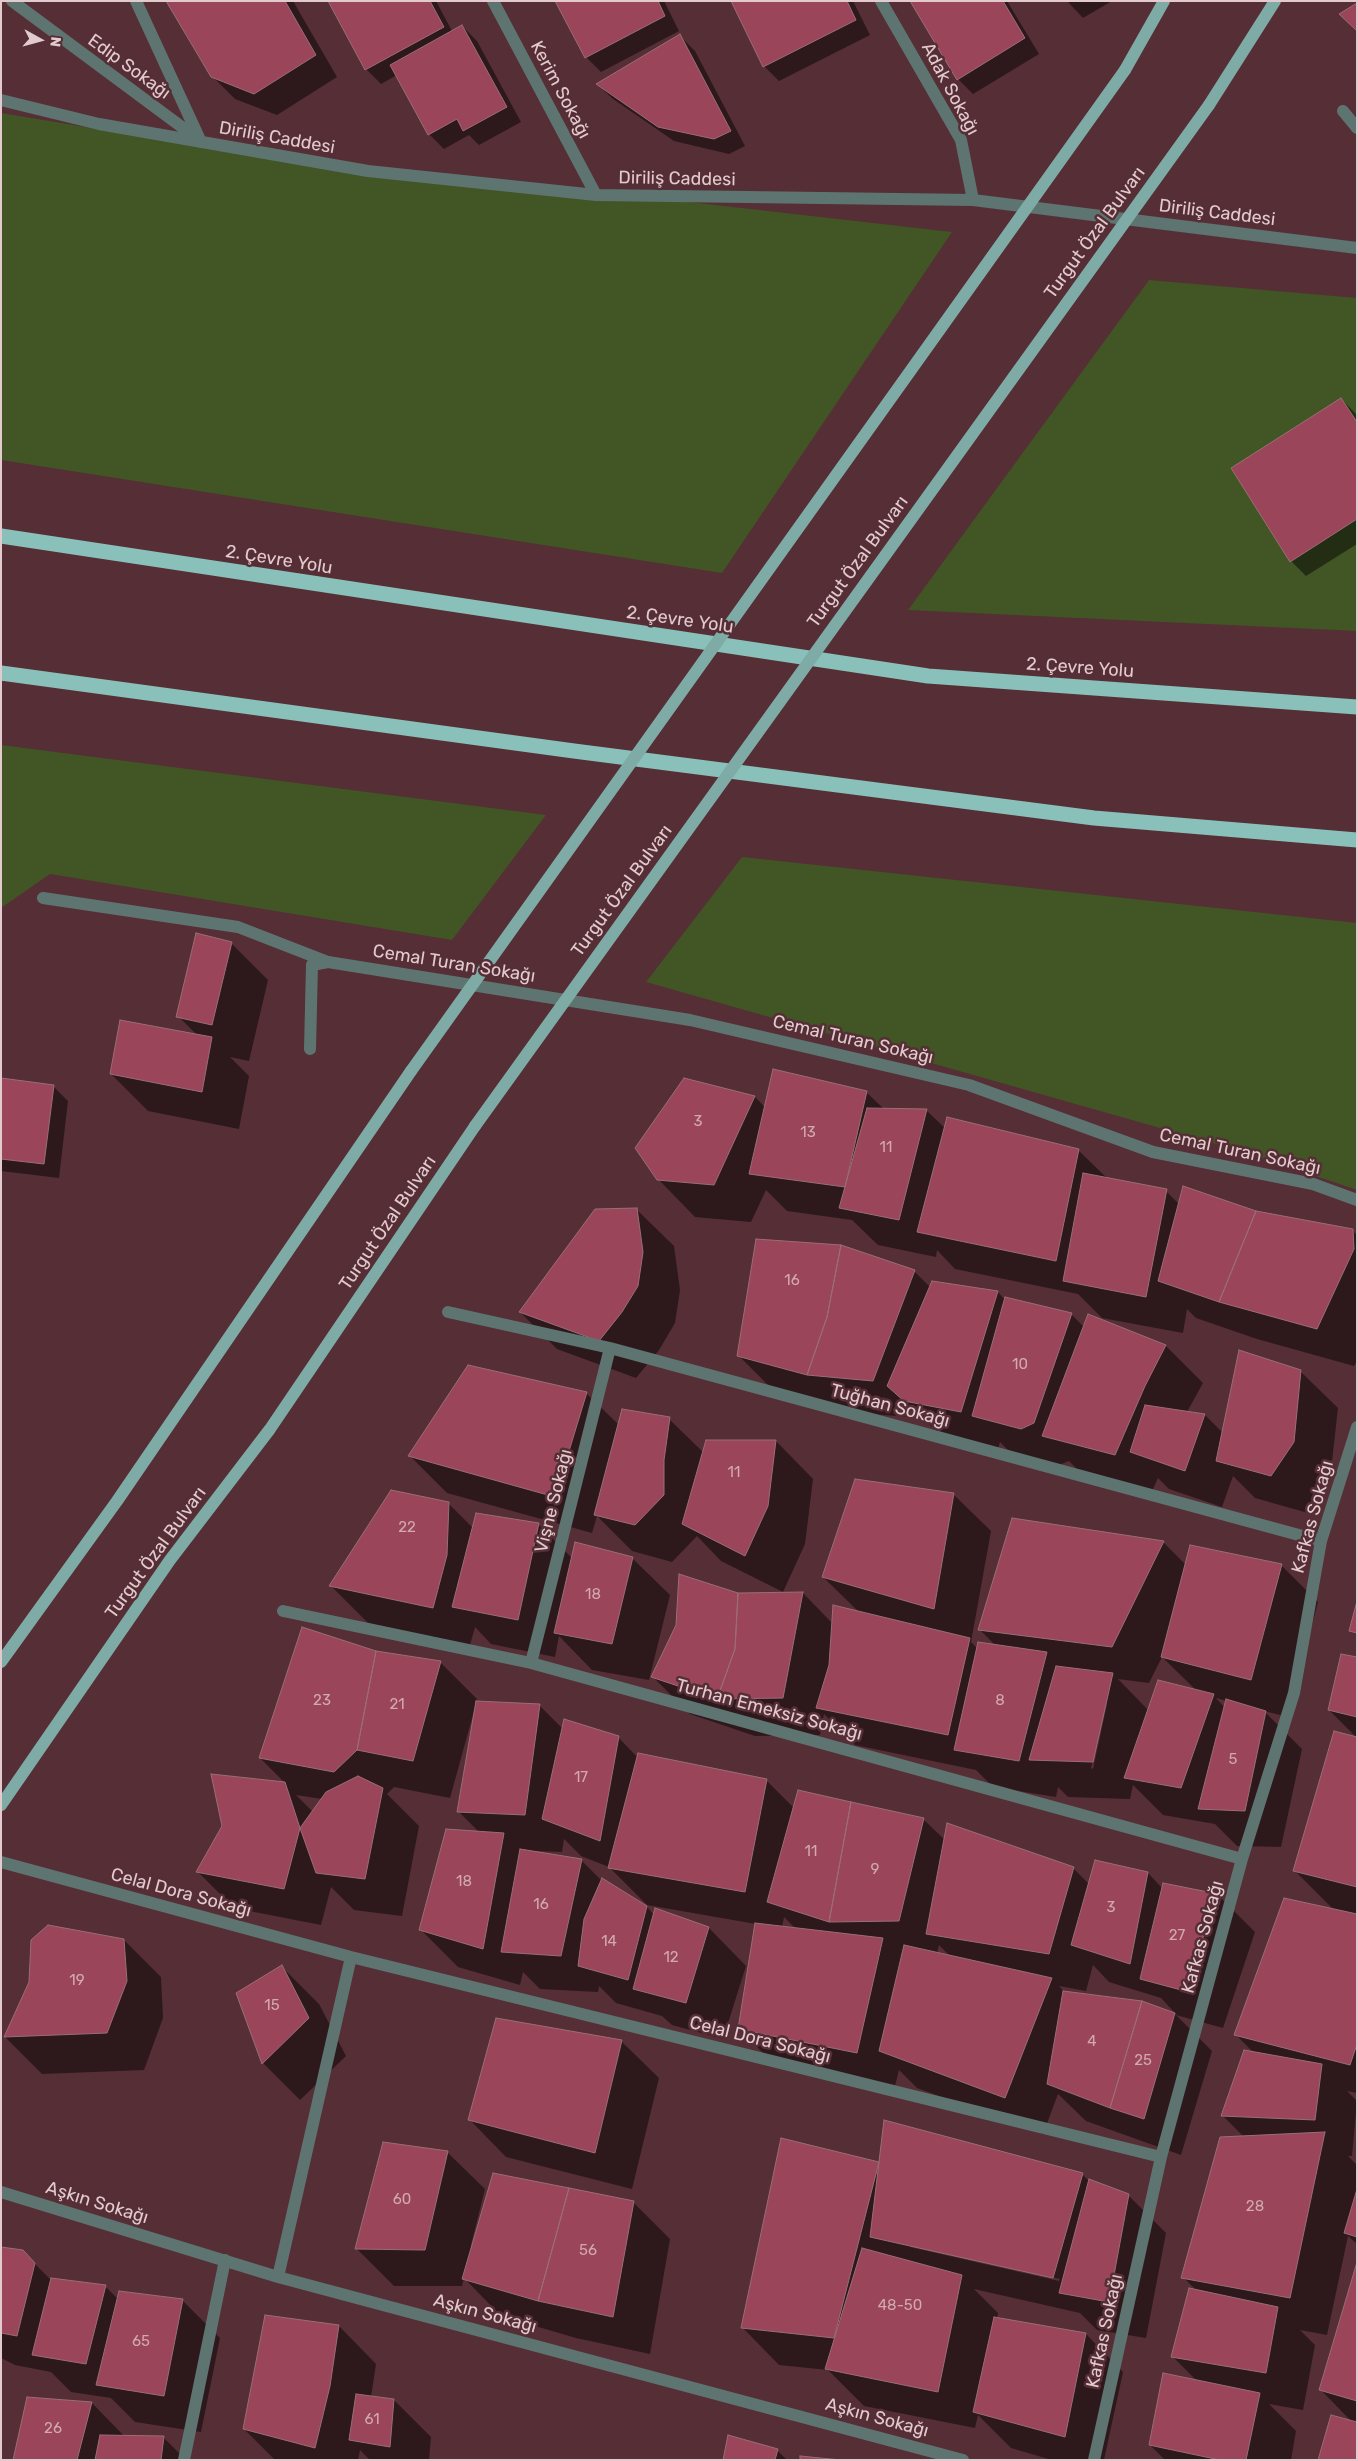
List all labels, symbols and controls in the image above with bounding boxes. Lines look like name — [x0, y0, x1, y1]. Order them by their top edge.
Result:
north arrow — [15, 15, 65, 65]
street label: Edip Sokağı — [84, 30, 174, 104]
text: N — [46, 36, 64, 48]
street label: Kerim Sokağı — [525, 37, 595, 143]
street label: Adak Sokağı — [917, 39, 983, 139]
street label: Diriliş Caddesi — [217, 117, 337, 159]
street label: Turgut Özal Bulvarı — [1040, 163, 1150, 303]
street label: Diriliş Caddesi — [618, 167, 736, 191]
street label: Diriliş Caddesi — [1158, 195, 1276, 231]
street label: Turgut Özal Bulvarı — [803, 492, 913, 632]
street label: 2. Çevre Yolu — [224, 541, 334, 579]
street label: 2. Çevre Yolu — [625, 602, 735, 638]
street label: 2. Çevre Yolu — [1025, 653, 1135, 683]
street label: Turgut Özal Bulvarı — [567, 821, 677, 961]
street label: Cemal Turan Sokağı — [371, 940, 537, 988]
street label: Cemal Turan Sokağı — [771, 1011, 935, 1069]
house number: 3 — [693, 1113, 703, 1131]
house number: 13 — [800, 1124, 816, 1142]
street label: Cemal Turan Sokağı — [1157, 1124, 1323, 1180]
house number: 11 — [880, 1139, 892, 1157]
street label: Turgut Özal Bulvarı — [335, 1152, 441, 1294]
house number: 16 — [784, 1272, 800, 1290]
house number: 10 — [1012, 1356, 1028, 1374]
street label: Tuğhan Sokağı — [828, 1380, 952, 1432]
street label: Vişne Sokağı — [531, 1447, 577, 1555]
street label: Kafkas Sokağı — [1288, 1458, 1338, 1576]
house number: 11 — [728, 1464, 740, 1482]
street label: Turgut Özal Bulvarı — [101, 1483, 211, 1623]
house number: 22 — [398, 1519, 416, 1537]
house number: 18 — [585, 1586, 601, 1604]
street label: Turhan Emeksiz Sokağı — [674, 1675, 864, 1745]
house number: 23 — [313, 1692, 331, 1710]
house number: 8 — [995, 1692, 1005, 1710]
house number: 21 — [389, 1696, 405, 1714]
house number: 5 — [1229, 1751, 1237, 1769]
house number: 17 — [574, 1769, 588, 1787]
house number: 11 — [805, 1843, 817, 1861]
house number: 9 — [871, 1861, 879, 1879]
street label: Celal Dora Sokağı — [108, 1864, 254, 1922]
house number: 18 — [456, 1873, 472, 1891]
street label: Kafkas Sokağı — [1178, 1878, 1228, 1996]
house number: 16 — [533, 1896, 549, 1914]
house number: 3 — [1106, 1899, 1116, 1917]
house number: 27 — [1169, 1927, 1185, 1945]
house number: 14 — [601, 1933, 617, 1951]
house number: 12 — [663, 1949, 679, 1967]
house number: 19 — [69, 1972, 85, 1990]
house number: 15 — [264, 1997, 280, 2015]
street label: Celal Dora Sokağı — [687, 2012, 833, 2068]
house number: 4 — [1087, 2033, 1097, 2051]
house number: 25 — [1134, 2052, 1152, 2070]
street label: Aşkın Sokağı — [43, 2177, 151, 2229]
house number: 60 — [393, 2191, 411, 2209]
house number: 28 — [1246, 2198, 1264, 2216]
house number: 56 — [579, 2242, 597, 2260]
street label: Kafkas Sokağı — [1082, 2272, 1128, 2390]
street label: Aşkın Sokağı — [431, 2290, 539, 2338]
house number: 48-50 — [878, 2297, 922, 2315]
house number: 65 — [132, 2333, 150, 2351]
street label: Aşkın Sokağı — [823, 2394, 931, 2442]
house number: 61 — [364, 2411, 380, 2429]
house number: 26 — [44, 2420, 62, 2438]

